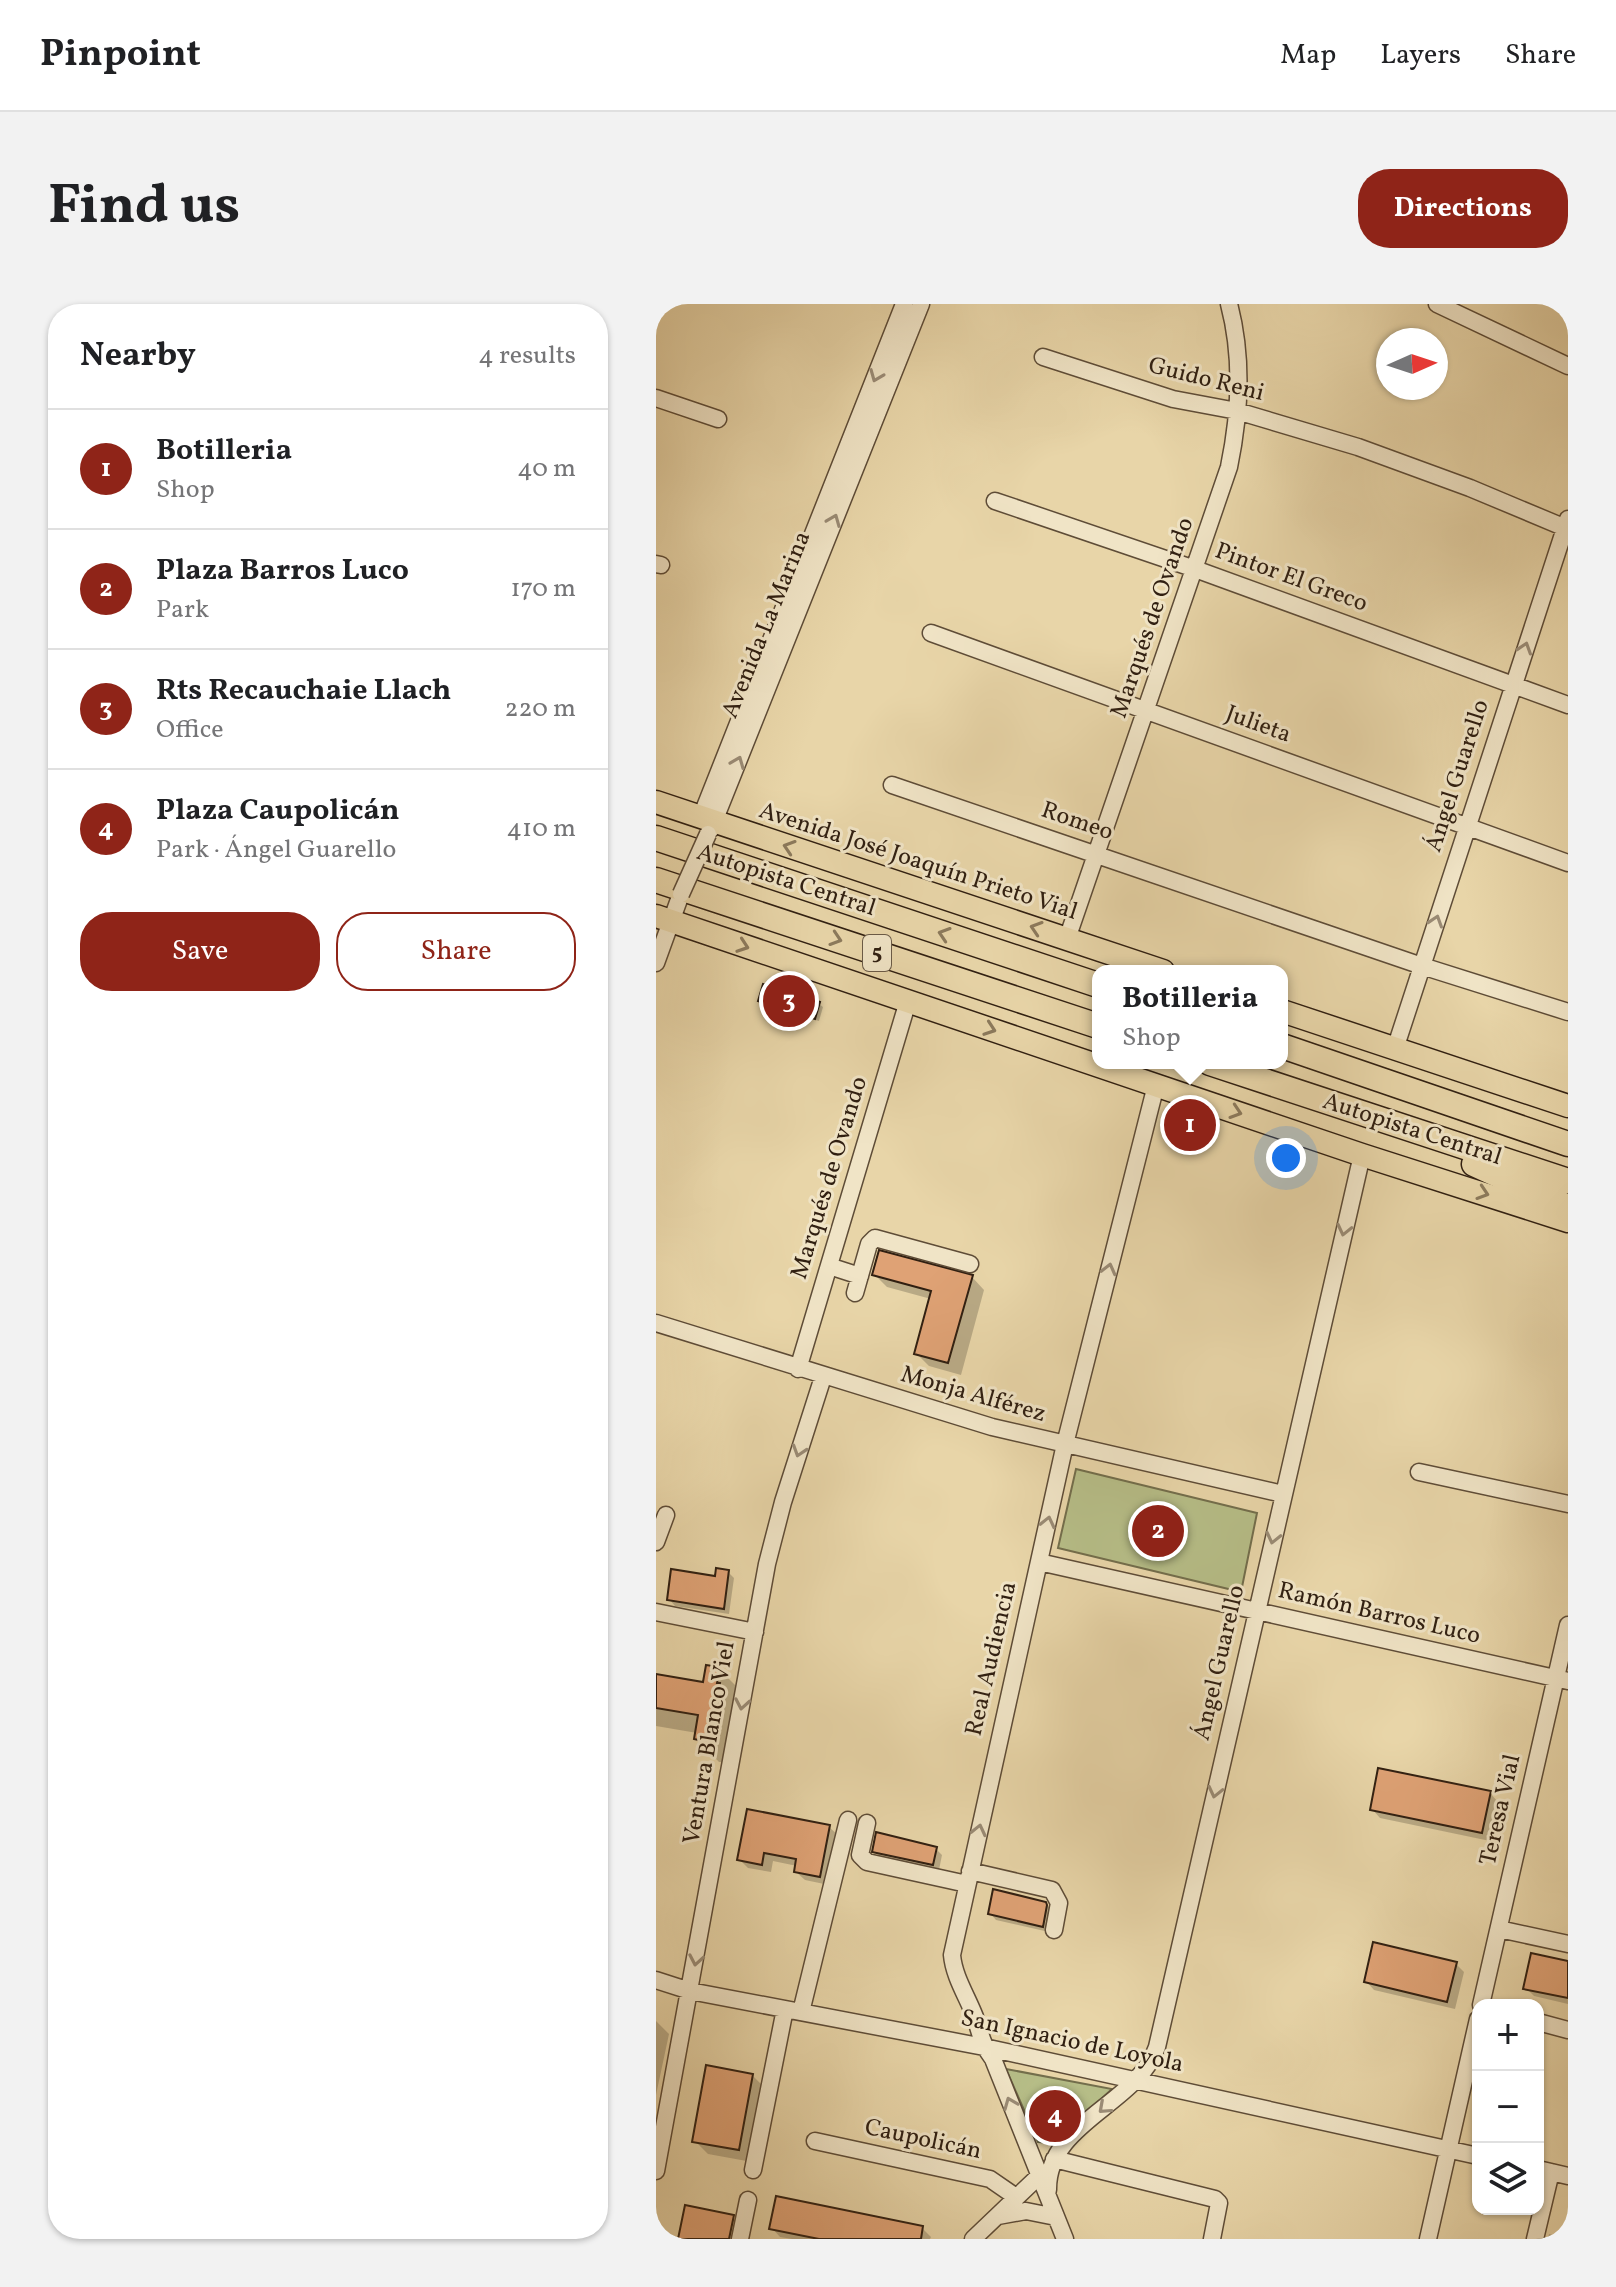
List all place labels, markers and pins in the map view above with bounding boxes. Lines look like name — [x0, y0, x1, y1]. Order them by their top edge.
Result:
pin: 3 — [763, 971, 815, 1031]
pin: 1 — [1164, 1095, 1216, 1155]
pin: 2 — [1132, 1501, 1184, 1561]
pin: 4 — [1029, 2086, 1081, 2146]

